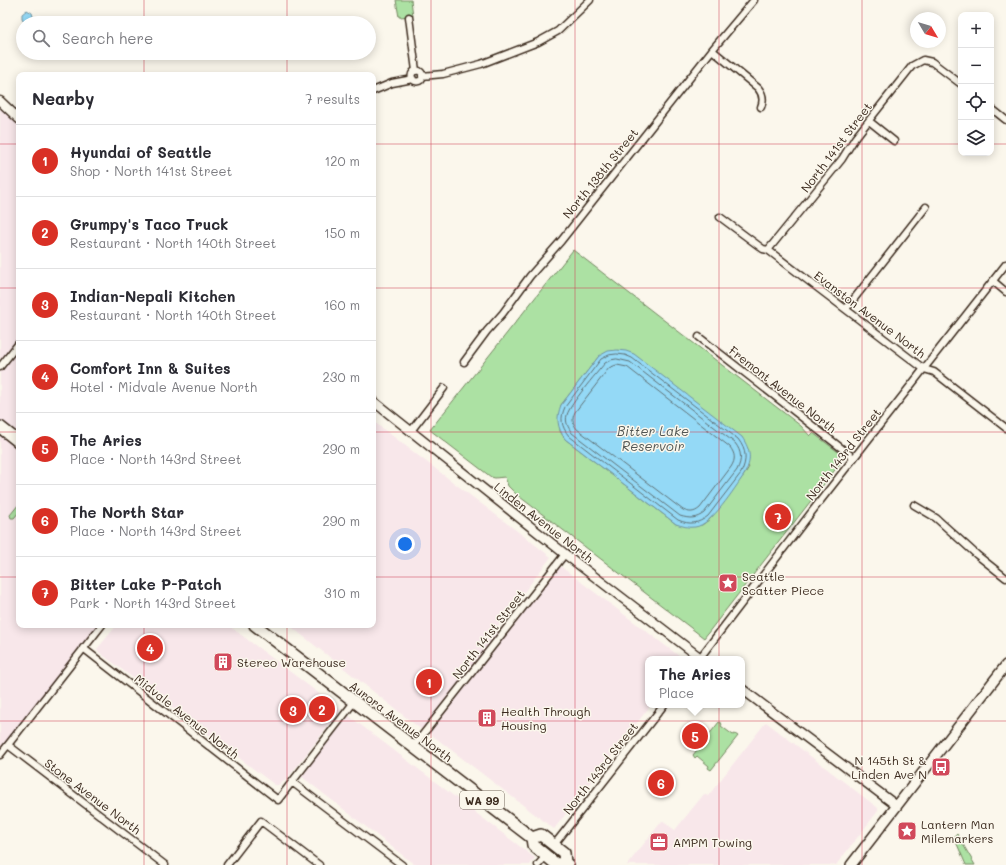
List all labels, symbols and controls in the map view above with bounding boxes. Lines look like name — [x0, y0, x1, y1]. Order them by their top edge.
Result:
north arrow — [910, 12, 946, 48]
map controls — [958, 12, 994, 156]
button: + — [958, 12, 994, 48]
search box — [16, 16, 376, 60]
icon: search — [30, 27, 52, 49]
text: Search here — [62, 28, 153, 48]
button: − — [958, 48, 994, 84]
button: locate — [958, 84, 994, 120]
text: Nearby — [32, 87, 94, 109]
text: 7 results — [305, 90, 360, 107]
street label: North 141st Street — [797, 99, 875, 195]
button: layers — [958, 120, 994, 156]
street label: North 138th Street — [559, 125, 641, 221]
text: Hyundai of Seattle — [70, 142, 211, 162]
text: 1 — [42, 152, 48, 169]
text: 120 m — [324, 152, 360, 169]
text: Shop · North 141st Street — [70, 162, 232, 179]
text: Grumpy's Taco Truck — [70, 214, 228, 234]
text: 2 — [41, 224, 49, 241]
text: 150 m — [324, 224, 360, 241]
text: Restaurant · North 140th Street — [70, 234, 276, 251]
street label: Evanston Avenue North — [811, 267, 929, 361]
text: Indian-Nepali Kitchen — [70, 286, 235, 306]
text: 3 — [41, 296, 49, 313]
text: 160 m — [324, 296, 360, 313]
text: Restaurant · North 140th Street — [70, 306, 276, 323]
street label: Fremont Avenue North — [726, 342, 840, 436]
text: Comfort Inn & Suites — [70, 358, 231, 378]
text: 4 — [41, 368, 49, 385]
text: 230 m — [323, 368, 360, 385]
text: Hotel · Midvale Avenue North — [70, 378, 257, 395]
street label: North 143rd Street — [802, 405, 884, 503]
water label: Bitter Lake Reservoir — [617, 422, 689, 454]
text: The Aries — [70, 430, 142, 450]
text: 5 — [41, 440, 49, 457]
text: 290 m — [323, 440, 360, 457]
text: Place · North 143rd Street — [70, 450, 241, 467]
street label: Linden Avenue North — [491, 478, 597, 566]
text: The North Star — [70, 502, 184, 522]
pin: 7 — [765, 502, 791, 532]
text: 6 — [41, 512, 49, 529]
text: 290 m — [323, 512, 360, 529]
text: Place · North 143rd Street — [70, 522, 241, 539]
your location — [395, 534, 415, 554]
place label: Seattle Scatter Piece — [742, 568, 824, 598]
place icon: Seattle Scatter Piece — [717, 572, 739, 594]
text: Bitter Lake P-Patch — [70, 574, 221, 594]
text: 7 — [41, 584, 49, 601]
text: 310 m — [324, 584, 360, 601]
street label: North 141st Street — [448, 586, 528, 682]
text: Park · North 143rd Street — [70, 594, 236, 611]
pin: 4 — [137, 633, 163, 663]
building icon: Stereo Warehouse — [212, 651, 234, 673]
place label: Stereo Warehouse — [237, 654, 346, 670]
popup — [645, 656, 745, 708]
text: The Aries — [659, 664, 731, 684]
pin: 1 — [416, 667, 442, 697]
street label: Midvale Avenue North — [132, 670, 243, 762]
street label: Aurora Avenue North — [346, 677, 456, 765]
text: Place — [659, 684, 694, 701]
pin: 2 — [309, 694, 335, 724]
pin: 3 — [280, 695, 306, 725]
place label: Health Through Housing — [501, 703, 590, 733]
building icon: Health Through Housing — [476, 707, 498, 729]
street label: North 143rd Street — [559, 719, 641, 817]
pin: 5 — [682, 721, 708, 751]
place label: N 145th St & Linden Ave N — [851, 752, 927, 782]
street label: Stone Avenue North — [42, 755, 145, 838]
bus stop icon: N 145th St & Linden Ave N — [930, 756, 952, 778]
pin: 6 — [648, 768, 674, 798]
road number: WA 99 — [460, 791, 504, 809]
place label: Lantern Man Milemarkers — [921, 816, 994, 846]
place icon: Lantern Man Milemarkers — [896, 820, 918, 842]
office icon: AMPM Towing — [648, 831, 670, 853]
place label: AMPM Towing — [673, 834, 752, 850]

